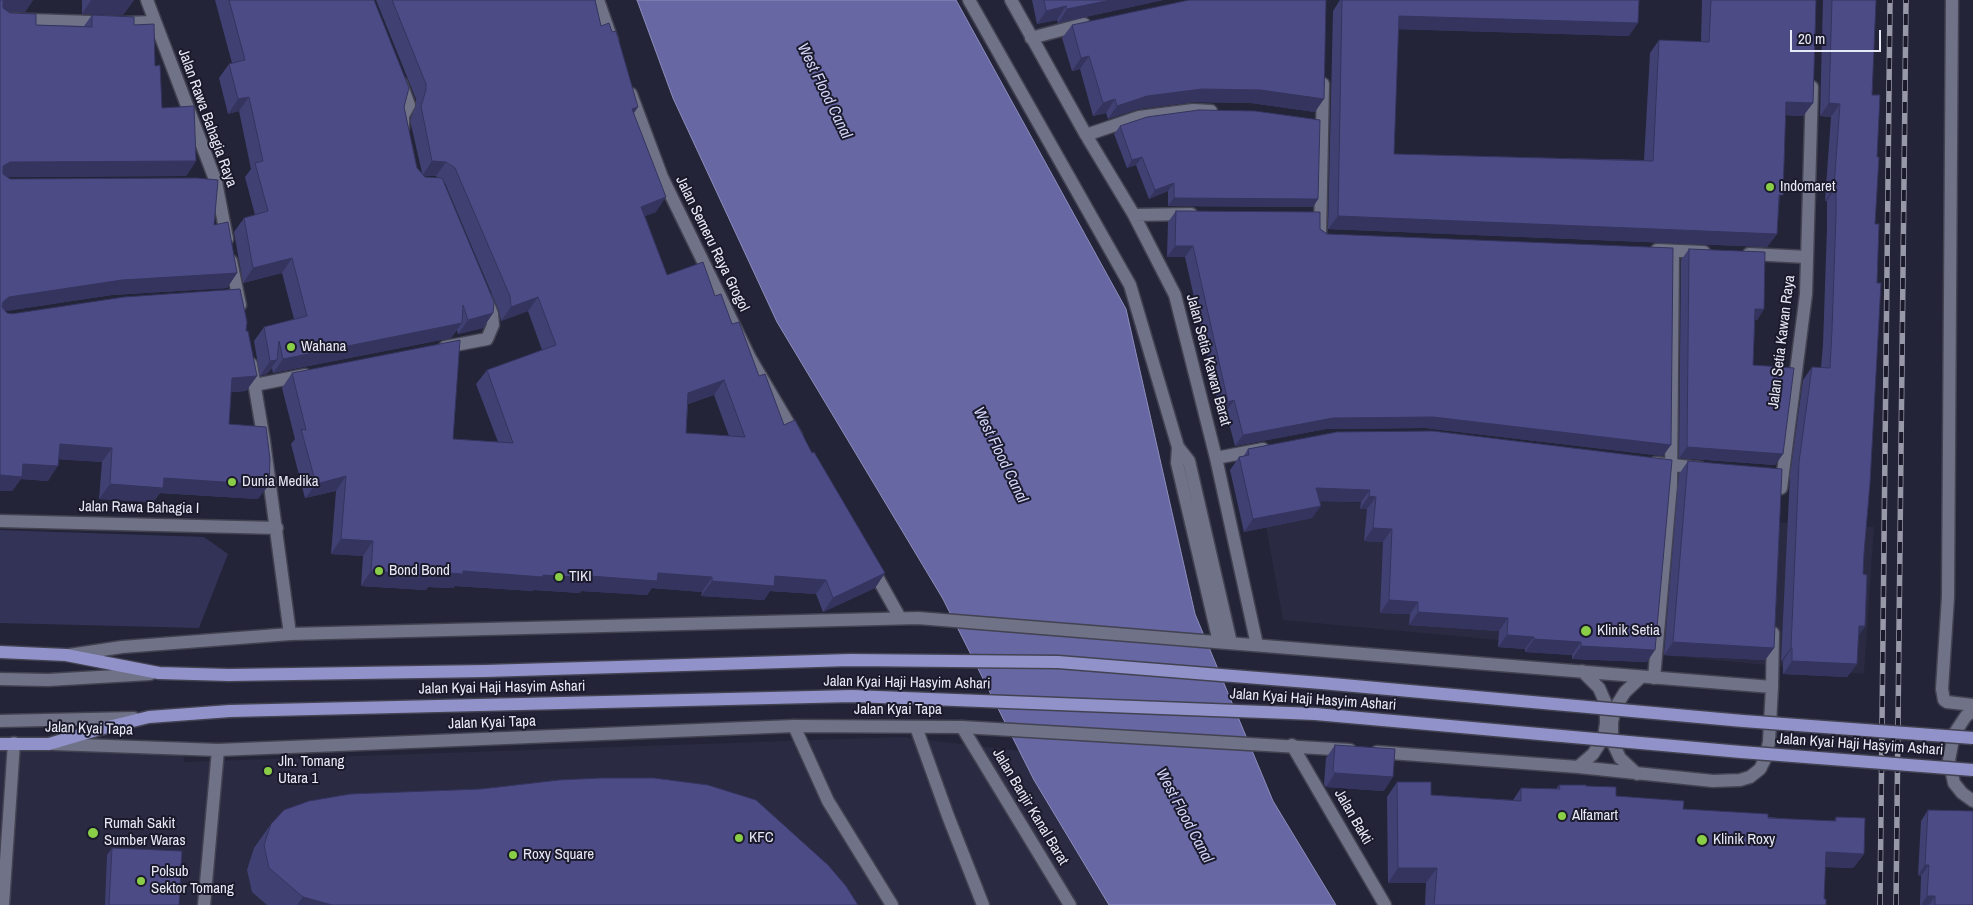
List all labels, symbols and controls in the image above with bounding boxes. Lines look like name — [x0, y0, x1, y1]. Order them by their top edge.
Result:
scale bar — [1793, 20, 1884, 52]
text: 20 m — [1798, 28, 1825, 49]
water label: West Flood Canal — [793, 40, 855, 142]
street label: Jalan Rawa Bahagia Raya — [174, 46, 240, 190]
street label: Jalan Semeru Raya Grogol — [671, 173, 753, 315]
place label: Indomaret — [1780, 178, 1835, 196]
marker: Indomaret — [1764, 181, 1776, 193]
street label: Jalan Setia Kawan Raya — [1765, 274, 1799, 410]
street label: Jalan Setia Kawan Barat — [1182, 292, 1234, 428]
place label: Wahana — [301, 338, 346, 356]
marker: Wahana — [285, 341, 297, 353]
water label: West Flood Canal — [969, 404, 1031, 506]
place label: Dunia Medika — [242, 473, 319, 491]
marker: Dunia Medika — [226, 476, 238, 488]
street label: Jalan Rawa Bahagia I — [79, 498, 199, 518]
place label: Bond Bond — [389, 562, 450, 580]
marker: Bond Bond — [373, 565, 385, 577]
place label: TIKI — [569, 568, 592, 586]
marker: TIKI — [553, 571, 565, 583]
place label: Klinik Setia — [1597, 622, 1660, 640]
marker: Klinik Setia — [1579, 624, 1593, 638]
street label: Jalan Kyai Haji Hasyim Ashari — [823, 673, 991, 693]
street label: Jalan Kyai Haji Hasyim Ashari — [418, 678, 586, 698]
street label: Jalan Kyai Haji Hasyim Ashari — [1229, 685, 1397, 715]
street label: Jalan Kyai Tapa — [854, 701, 942, 719]
street label: Jalan Kyai Tapa — [448, 712, 536, 734]
street label: Jalan Kyai Tapa — [45, 718, 133, 740]
street label: Jalan Kyai Haji Hasyim Ashari — [1776, 730, 1944, 760]
street label: Jalan Banjir Kanal Barat — [988, 746, 1072, 868]
place label: Jln. Tomang Utara 1 — [278, 753, 344, 788]
marker: Jln. Tomang Utara 1 — [262, 765, 274, 777]
water label: West Flood Canal — [1151, 766, 1217, 866]
street label: Jalan Bakti — [1330, 786, 1376, 848]
place label: Alfamart — [1572, 807, 1618, 825]
marker: Alfamart — [1556, 810, 1568, 822]
place label: Rumah Sakit Sumber Waras — [104, 815, 186, 850]
marker: Rumah Sakit Sumber Waras — [86, 826, 100, 840]
place label: KFC — [749, 829, 774, 847]
place label: Klinik Roxy — [1713, 831, 1775, 849]
marker: KFC — [733, 832, 745, 844]
marker: Klinik Roxy — [1695, 833, 1709, 847]
place label: Roxy Square — [523, 846, 594, 864]
marker: Roxy Square — [507, 849, 519, 861]
place label: Polsub Sektor Tomang — [151, 863, 234, 898]
marker: Polsub Sektor Tomang — [135, 875, 147, 887]

